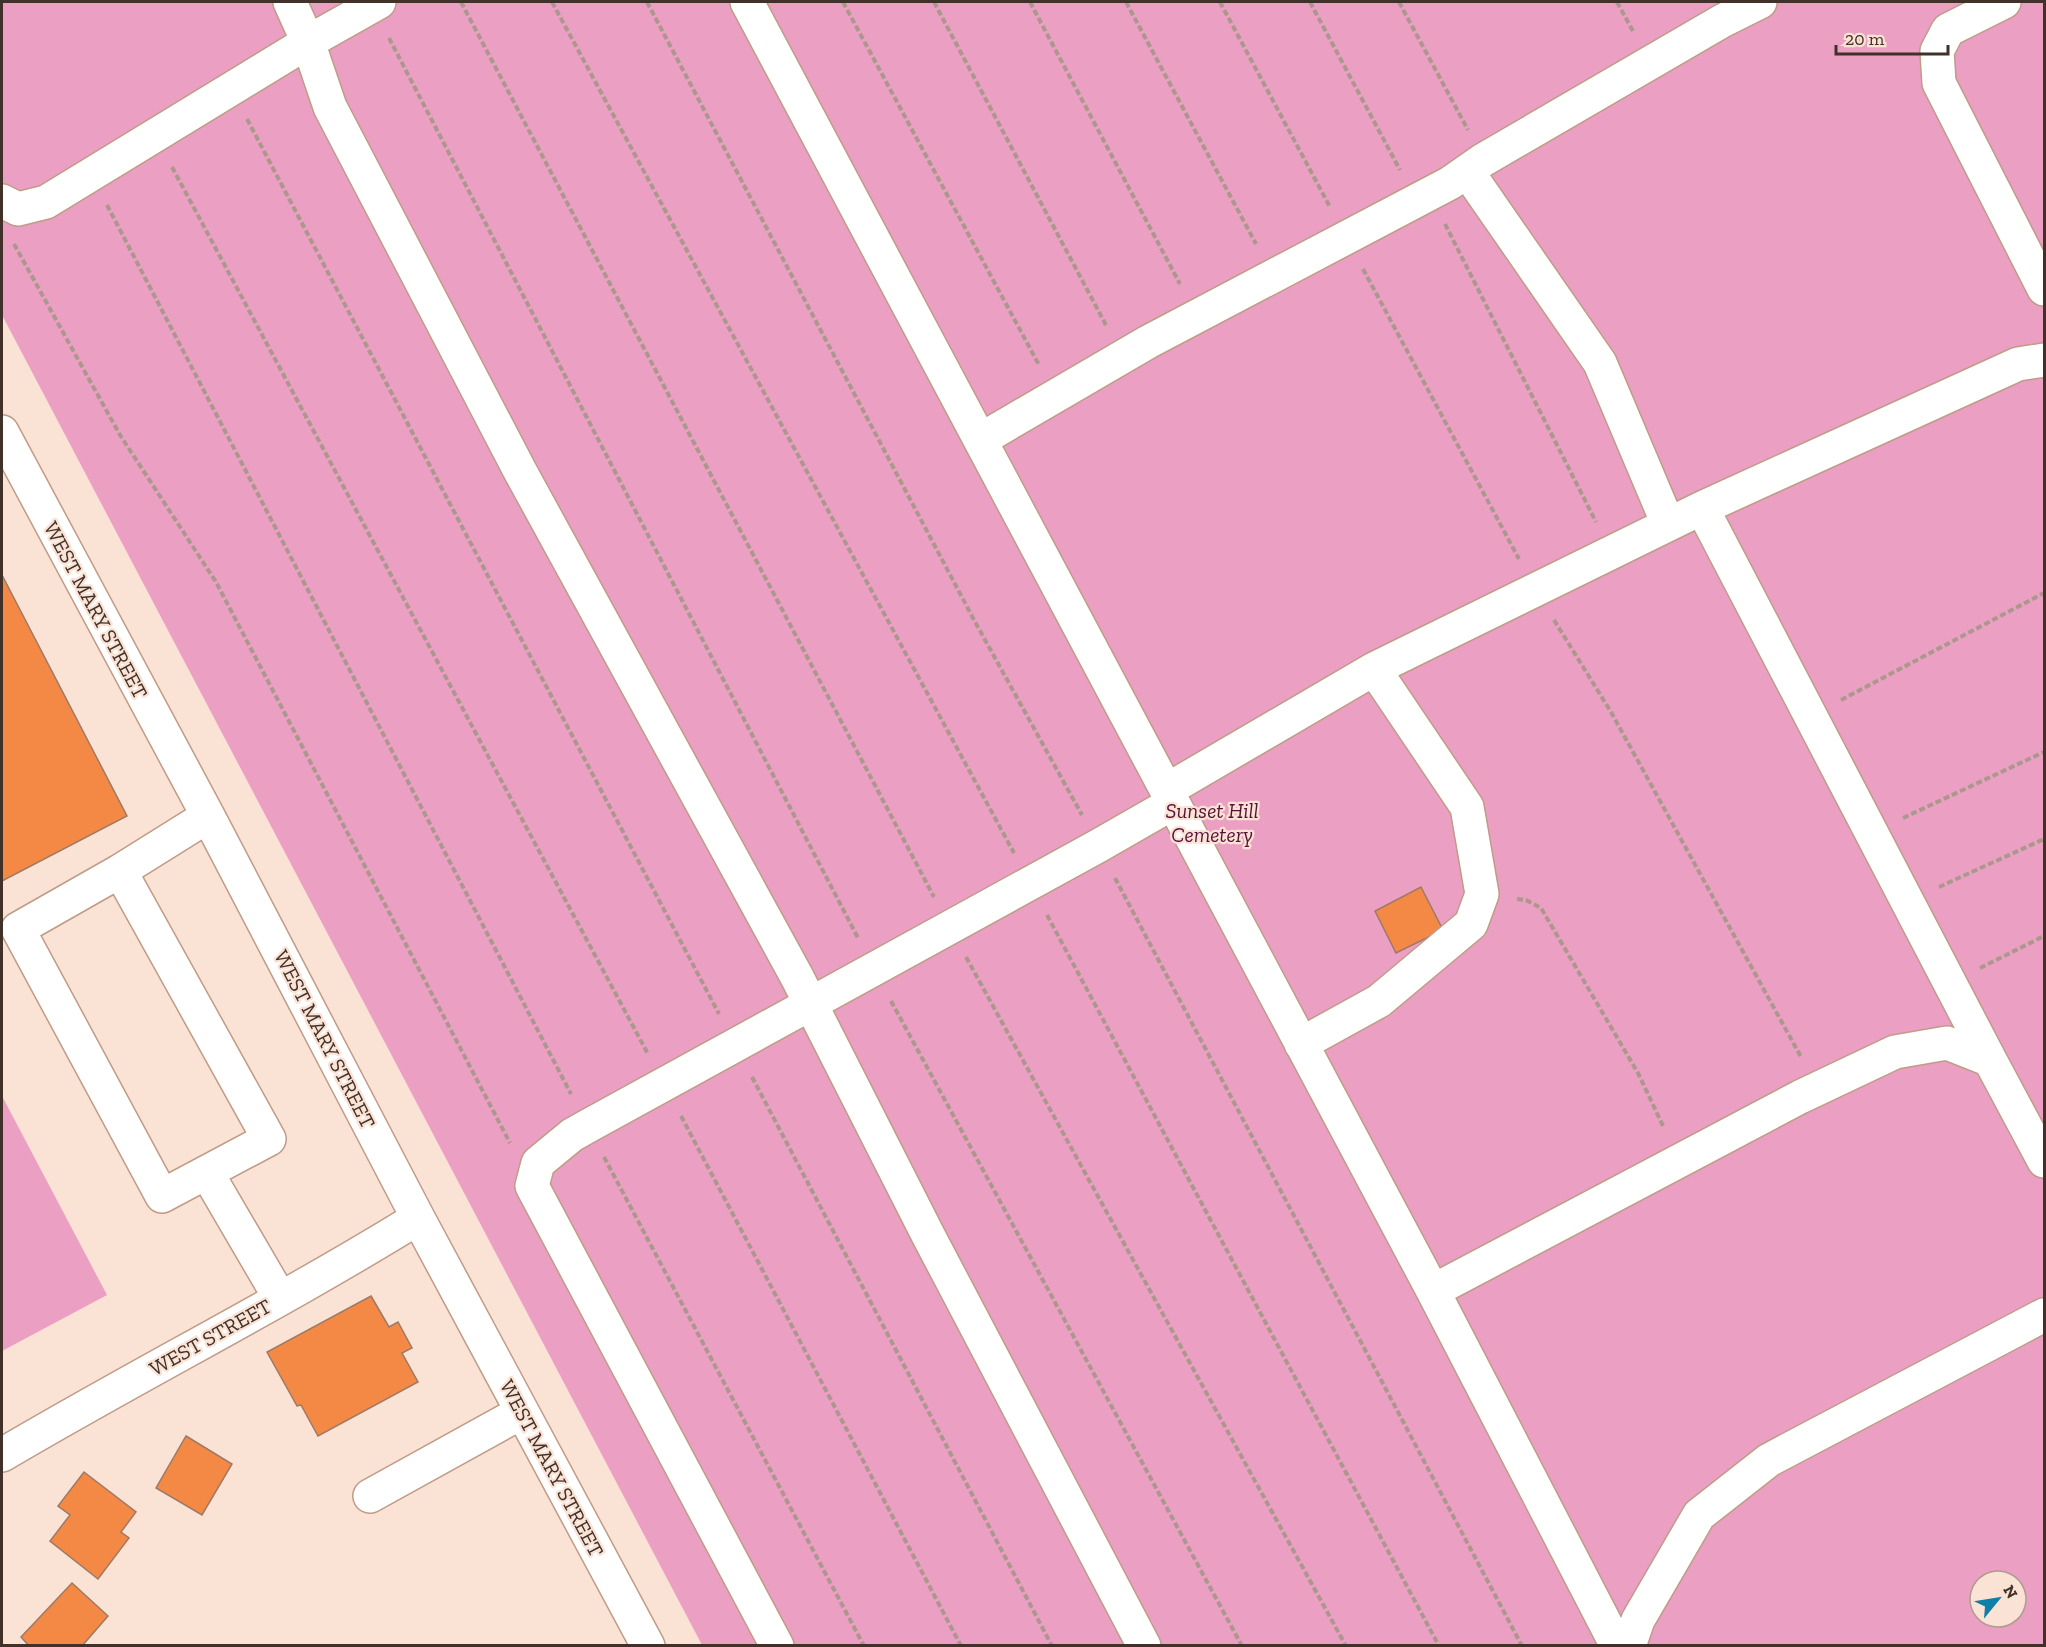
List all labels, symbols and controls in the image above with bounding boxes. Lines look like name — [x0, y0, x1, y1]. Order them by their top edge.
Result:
scale bar — [1836, 18, 1948, 56]
text: 20 m — [1845, 28, 1885, 50]
street label: WEST MARY STREET — [39, 517, 153, 703]
park label: Sunset Hill Cemetery — [1165, 798, 1259, 847]
street label: WEST MARY STREET — [269, 946, 381, 1132]
street label: WEST STREET — [145, 1293, 275, 1381]
street label: WEST MARY STREET — [495, 1375, 609, 1561]
north arrow — [1968, 1569, 2028, 1629]
text: N — [1999, 1582, 2022, 1602]

